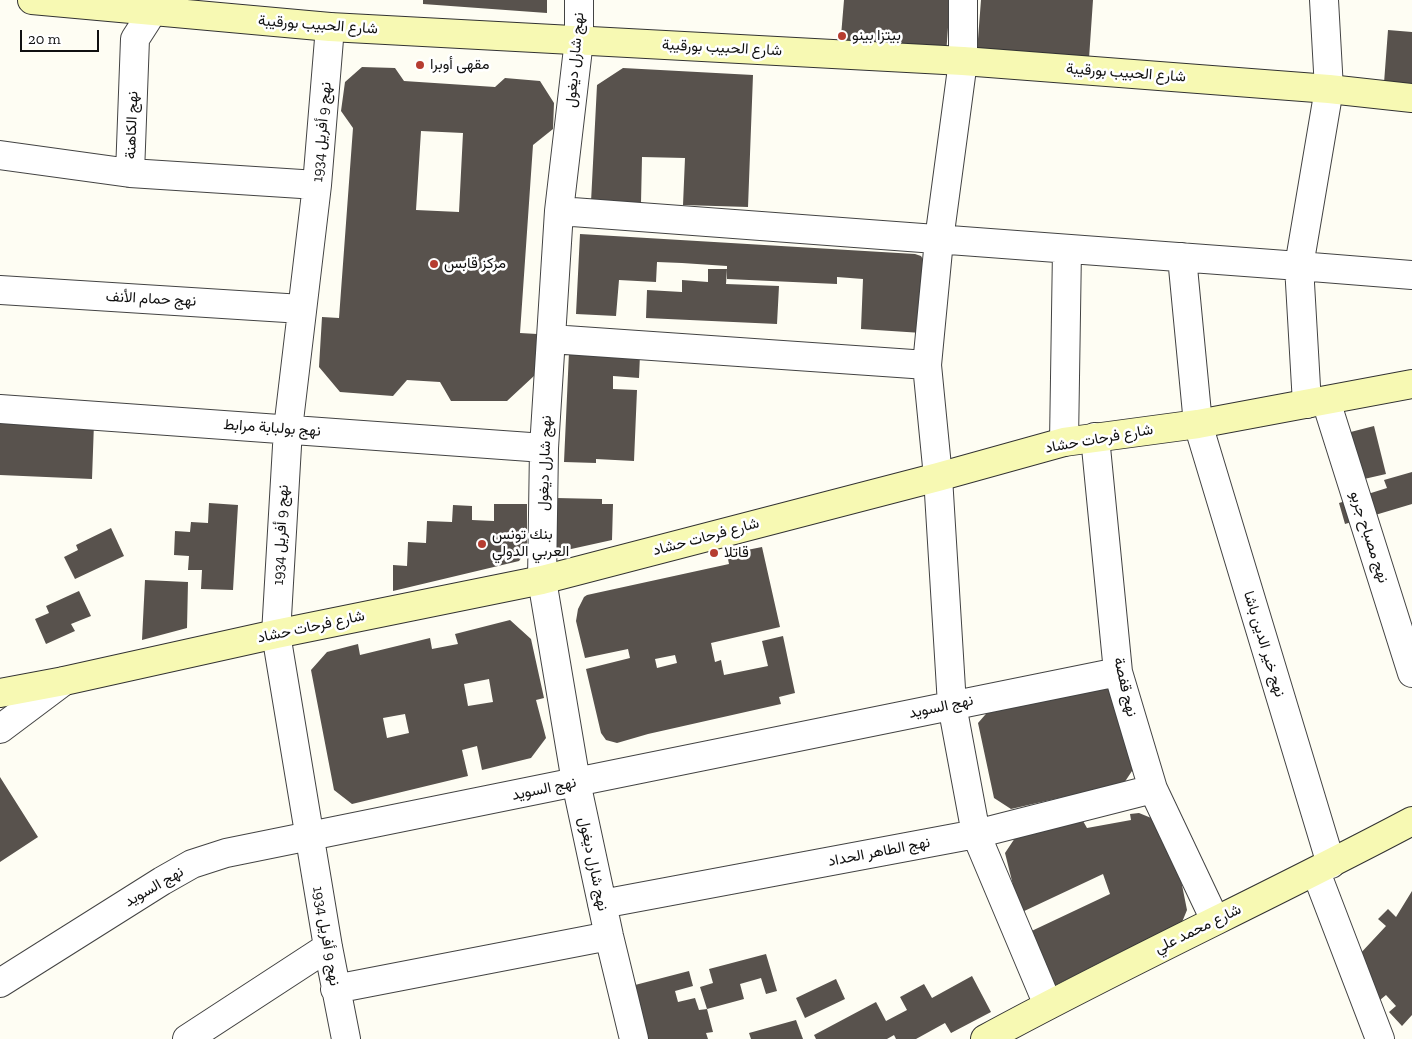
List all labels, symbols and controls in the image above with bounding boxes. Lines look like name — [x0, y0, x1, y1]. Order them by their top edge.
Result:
street label: شارع الحبيب بورقيبة — [257, 12, 379, 38]
street label: نهج شارل ديغول — [562, 12, 588, 108]
scale bar — [22, 20, 101, 52]
place label: بيتزا بينو — [852, 27, 901, 45]
text: 20 m — [28, 30, 61, 48]
marker: بيتزا بينو — [836, 30, 848, 42]
street label: شارع الحبيب بورقيبة — [662, 36, 782, 60]
place label: مقهى أوبرا — [430, 56, 489, 74]
marker: مقهى أوبرا — [414, 59, 426, 71]
street label: شارع الحبيب بورقيبة — [1065, 60, 1187, 86]
street label: نهج 9 أفريل 1934 — [309, 81, 335, 183]
street label: نهج الكاهنة — [122, 91, 142, 159]
place label: مركز قابس — [444, 255, 506, 273]
marker: مركز قابس — [428, 258, 440, 270]
street label: نهج حمام الأنف — [105, 288, 197, 310]
street label: نهج شارل ديغول — [534, 415, 556, 511]
street label: نهج بولبابة مرابط — [223, 416, 321, 440]
street label: شارع فرحات حشاد — [1044, 421, 1154, 457]
street label: نهج 9 أفريل 1934 — [269, 484, 293, 586]
street label: نهج مصباح جربو — [1346, 489, 1392, 585]
street label: شارع فرحات حشاد — [651, 514, 761, 560]
place label: بنك تونس العربي الدولي — [492, 526, 569, 561]
marker: بنك تونس العربي الدولي — [476, 538, 488, 550]
place label: قاتلا — [724, 544, 749, 562]
marker: قاتلا — [708, 547, 720, 559]
street label: نهج خير الدين باشا — [1239, 589, 1289, 699]
street label: شارع فرحات حشاد — [256, 607, 366, 647]
street label: نهج قفصة — [1109, 656, 1141, 718]
street label: نهج السويد — [907, 691, 975, 723]
street label: نهج السويد — [510, 773, 578, 805]
street label: نهج شارل ديغول — [574, 815, 612, 913]
street label: نهج الطاهر الحداد — [826, 833, 932, 871]
street label: نهج السويد — [121, 863, 187, 911]
street label: نهج 9 أفريل 1934 — [308, 885, 344, 987]
street label: شارع محمد علي — [1152, 900, 1244, 958]

